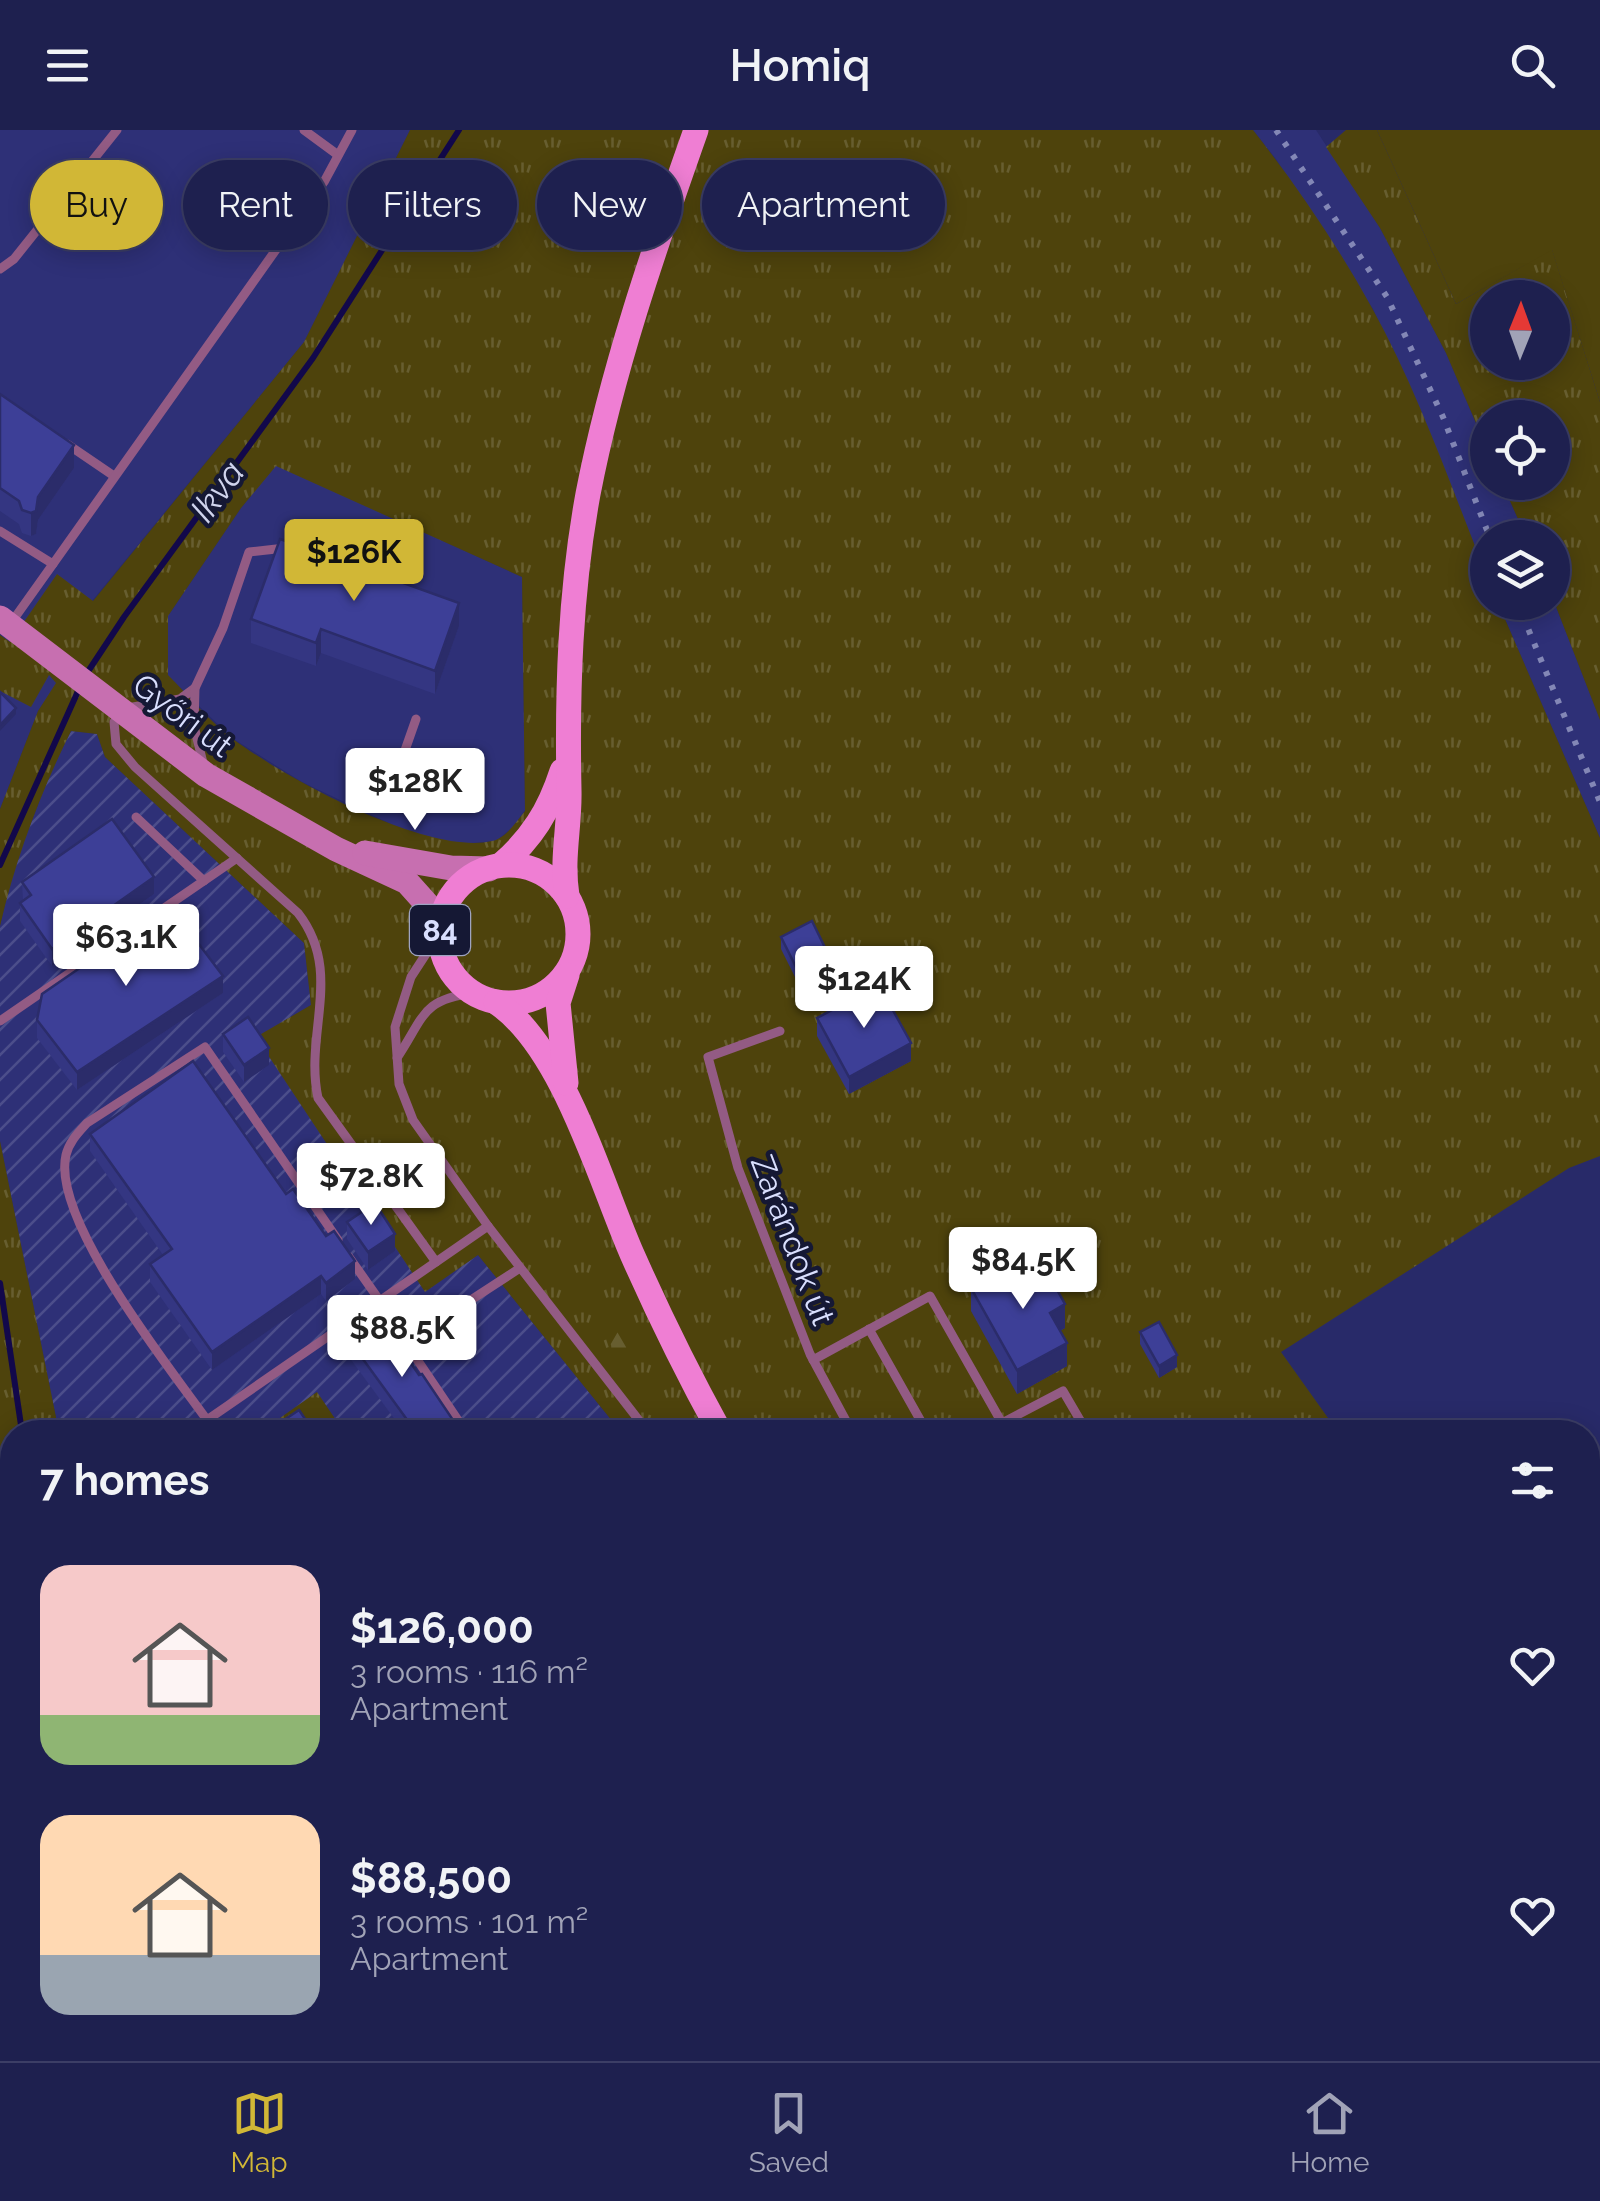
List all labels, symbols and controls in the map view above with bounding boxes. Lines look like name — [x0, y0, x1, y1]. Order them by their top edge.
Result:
icon: menu — [40, 38, 95, 93]
icon: search — [1505, 38, 1560, 93]
text: Homiq — [730, 39, 871, 92]
chip: Buy — [30, 160, 163, 250]
chip: Rent — [183, 160, 328, 250]
chip: Filters — [348, 160, 517, 250]
chip: New — [537, 160, 682, 250]
chip: Apartment — [702, 160, 945, 250]
north arrow — [1470, 280, 1570, 380]
map controls — [1470, 280, 1570, 620]
button: locate — [1470, 400, 1570, 500]
water label: Ikva — [181, 453, 253, 529]
pin: $126K — [284, 519, 424, 604]
button: layers — [1470, 520, 1570, 620]
text: $126K — [307, 533, 401, 570]
street label: Győri út — [126, 666, 240, 764]
pin: $128K — [345, 748, 485, 833]
text: $128K — [368, 762, 462, 799]
pin: $63.1K — [45, 904, 207, 989]
road number: 84 — [410, 905, 470, 955]
text: $63.1K — [75, 918, 177, 955]
pin: $124K — [794, 946, 934, 1031]
text: $124K — [817, 960, 911, 997]
pin: $72.8K — [290, 1143, 452, 1228]
street label: Zarándok út — [744, 1150, 842, 1330]
text: $72.8K — [319, 1157, 423, 1194]
pin: $84.5K — [942, 1227, 1104, 1312]
text: $84.5K — [971, 1241, 1075, 1278]
pin: $88.5K — [321, 1295, 483, 1380]
text: $88.5K — [349, 1309, 455, 1346]
icon: filters — [1505, 1453, 1560, 1508]
text: 7 homes — [40, 1456, 209, 1505]
text: $126,000 — [350, 1604, 534, 1653]
icon: home — [120, 1605, 240, 1725]
icon: heart — [1505, 1638, 1560, 1693]
text: 3 rooms · 116 m² — [350, 1653, 588, 1690]
text: Apartment — [350, 1690, 508, 1727]
text: $88,500 — [350, 1854, 512, 1903]
icon: home — [120, 1855, 240, 1975]
icon: heart — [1505, 1888, 1560, 1943]
text: 3 rooms · 101 m² — [350, 1903, 588, 1940]
text: Apartment — [350, 1940, 508, 1977]
tab: Map — [231, 2086, 288, 2179]
tab: Saved — [749, 2086, 829, 2179]
tab: Home — [1290, 2086, 1369, 2179]

